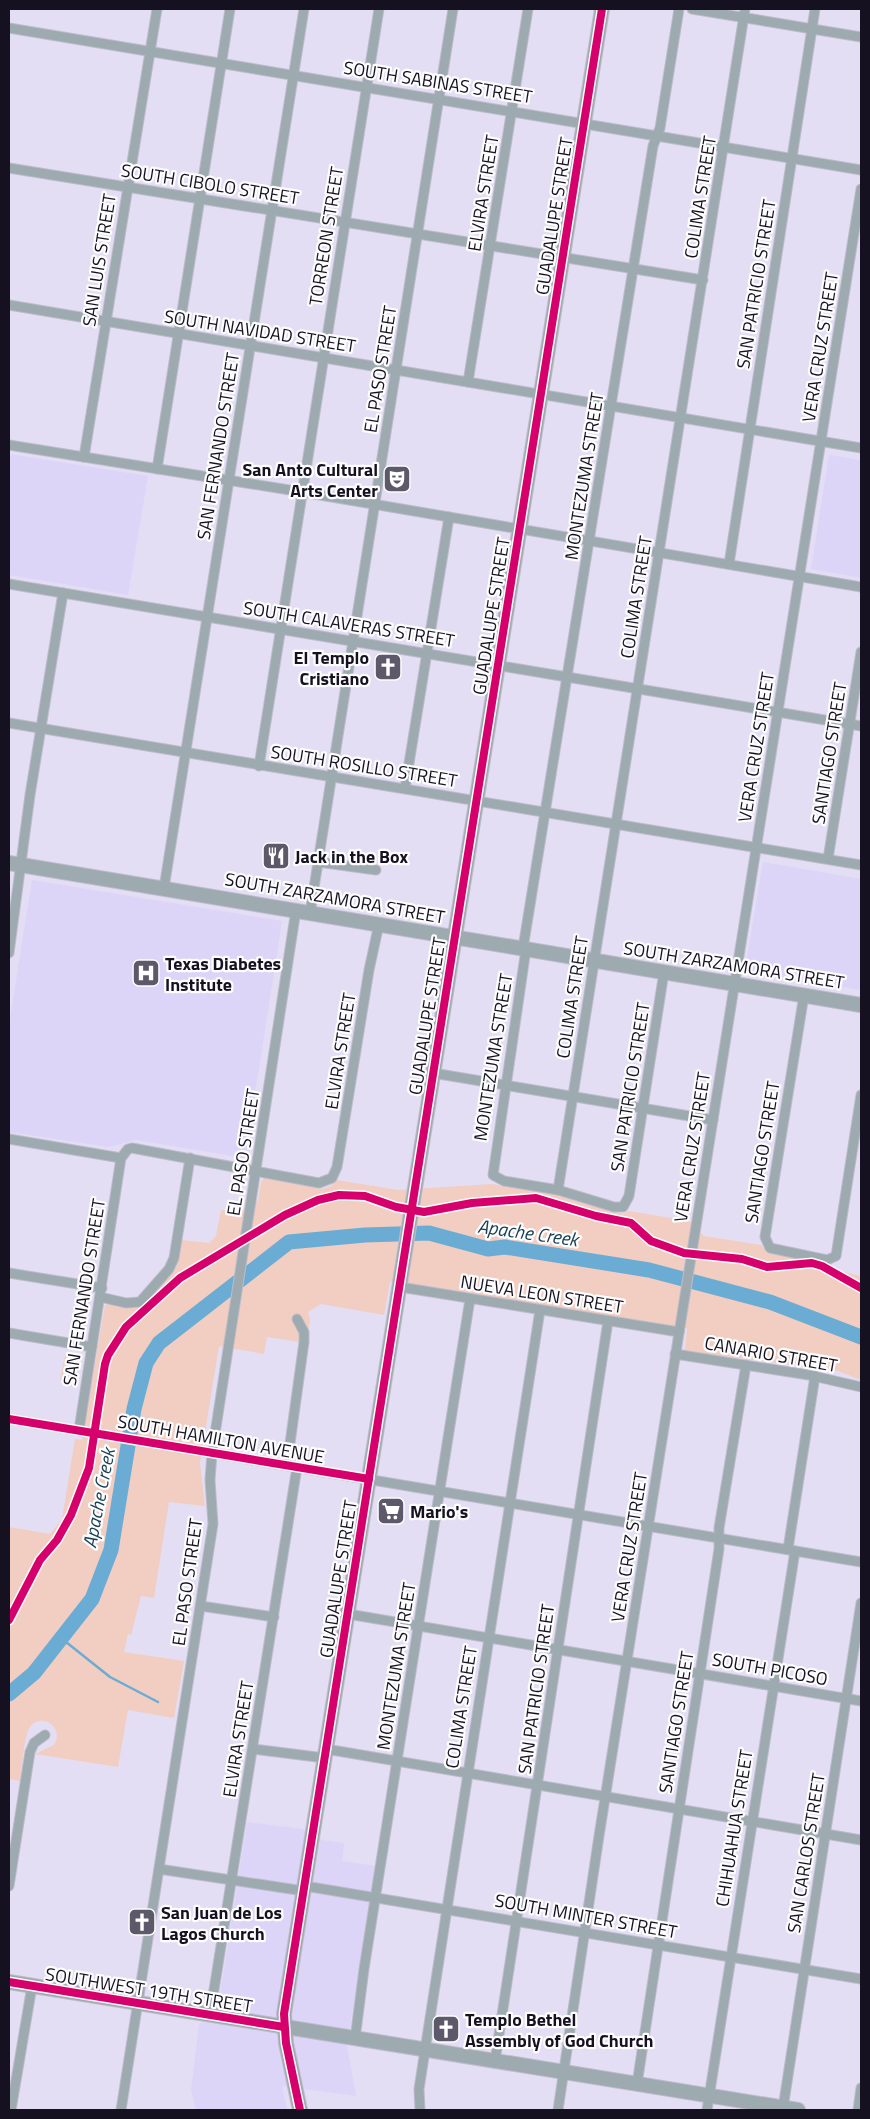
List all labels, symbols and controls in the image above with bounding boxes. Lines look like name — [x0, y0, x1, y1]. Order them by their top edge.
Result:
street label: SOUTH SABINAS STREET — [342, 54, 535, 110]
street label: ELVIRA STREET — [460, 132, 506, 253]
street label: COLIMA STREET — [677, 133, 723, 260]
street label: GUADALUPE STREET — [528, 135, 580, 297]
street label: SOUTH CIBOLO STREET — [119, 157, 301, 211]
street label: TORREON STREET — [302, 164, 350, 308]
street label: SAN LUIS STREET — [75, 191, 123, 328]
street label: SAN PATRICIO STREET — [729, 197, 783, 371]
street label: VERA CRUZ STREET — [795, 269, 845, 424]
street label: SOUTH NAVIDAD STREET — [162, 303, 358, 360]
street label: EL PASO STREET — [357, 303, 403, 435]
street label: SAN FERNANDO STREET — [190, 350, 246, 542]
street label: MONTEZUMA STREET — [557, 390, 611, 562]
place label: San Anto Cultural Arts Center — [242, 456, 378, 504]
theatre icon: San Anto Cultural Arts Center — [382, 464, 412, 494]
street label: COLIMA STREET — [613, 533, 659, 660]
street label: GUADALUPE STREET — [465, 535, 517, 697]
street label: SOUTH CALAVERAS STREET — [241, 594, 457, 654]
place label: El Templo Cristiano — [293, 644, 369, 692]
church icon: El Templo Cristiano — [373, 652, 403, 682]
street label: VERA CRUZ STREET — [731, 669, 781, 824]
street label: SANTIAGO STREET — [804, 680, 854, 826]
street label: SOUTH ROSILLO STREET — [269, 738, 460, 794]
restaurant icon: Jack in the Box — [261, 841, 291, 871]
place label: Jack in the Box — [295, 843, 408, 870]
street label: SOUTH ZARZAMORA STREET — [223, 865, 448, 931]
street label: COLIMA STREET — [549, 933, 595, 1060]
street label: SOUTH ZARZAMORA STREET — [622, 934, 847, 996]
street label: GUADALUPE STREET — [401, 935, 453, 1097]
place label: Texas Diabetes Institute — [165, 950, 281, 998]
hospital icon: Texas Diabetes Institute — [131, 958, 161, 988]
street label: MONTEZUMA STREET — [466, 971, 520, 1143]
street label: ELVIRA STREET — [317, 990, 363, 1111]
street label: SAN PATRICIO STREET — [603, 1000, 657, 1174]
street label: VERA CRUZ STREET — [667, 1069, 717, 1224]
street label: SANTIAGO STREET — [737, 1079, 787, 1225]
street label: EL PASO STREET — [220, 1086, 266, 1218]
street label: SAN FERNANDO STREET — [56, 1196, 112, 1388]
water label: Apache Creek — [476, 1211, 583, 1254]
street label: NUEVA LEON STREET — [459, 1268, 626, 1320]
street label: CANARIO STREET — [702, 1329, 840, 1379]
street label: SOUTH HAMILTON AVENUE — [115, 1408, 327, 1471]
water label: Apache Creek — [74, 1443, 122, 1550]
street label: VERA CRUZ STREET — [604, 1469, 654, 1624]
supermarket icon: Mario's — [376, 1496, 406, 1526]
street label: GUADALUPE STREET — [312, 1498, 364, 1660]
place label: Mario's — [410, 1498, 468, 1525]
street label: EL PASO STREET — [165, 1516, 209, 1648]
street label: MONTEZUMA STREET — [369, 1580, 423, 1752]
street label: SAN PATRICIO STREET — [511, 1602, 561, 1776]
street label: COLIMA STREET — [438, 1643, 484, 1770]
street label: SOUTH PICOSO — [710, 1646, 830, 1692]
street label: SANTIAGO STREET — [651, 1649, 701, 1795]
street label: ELVIRA STREET — [215, 1678, 261, 1799]
street label: CHIHUAHUA STREET — [708, 1747, 760, 1908]
street label: SAN CARLOS STREET — [780, 1771, 832, 1935]
street label: SOUTH MINTER STREET — [493, 1887, 680, 1945]
place label: San Juan de Los Lagos Church — [161, 1899, 282, 1947]
church icon: San Juan de Los Lagos Church — [127, 1907, 157, 1937]
street label: SOUTHWEST 19TH STREET — [44, 1960, 255, 2020]
place label: Templo Bethel Assembly of God Church — [465, 2006, 653, 2054]
church icon: Templo Bethel Assembly of God Church — [431, 2014, 461, 2044]

